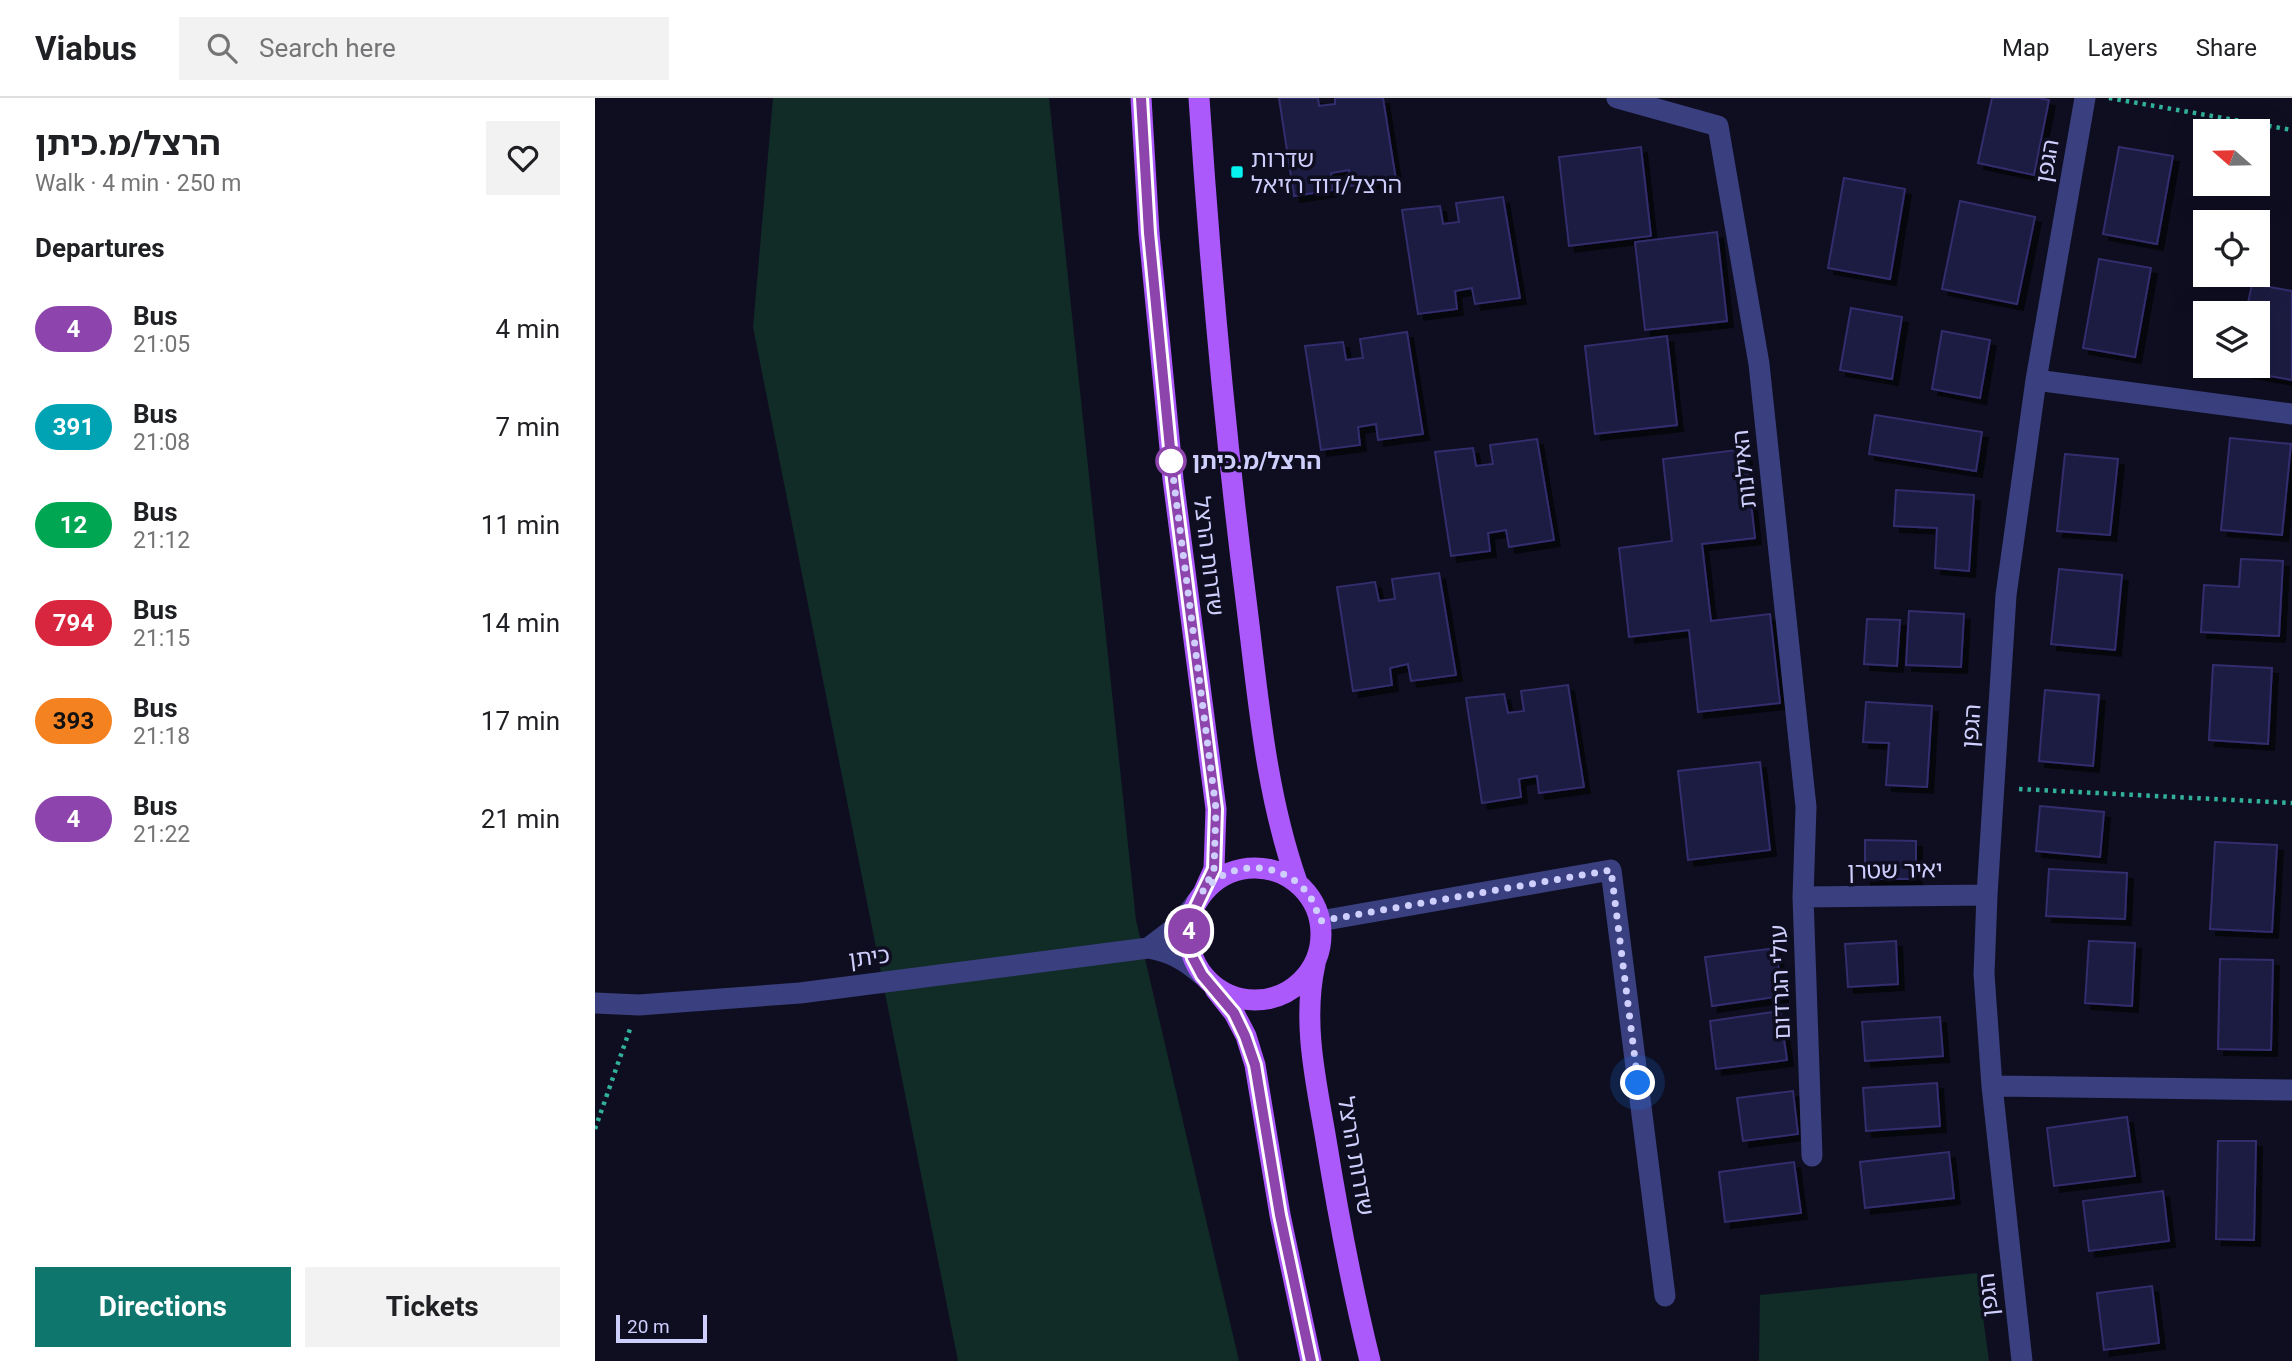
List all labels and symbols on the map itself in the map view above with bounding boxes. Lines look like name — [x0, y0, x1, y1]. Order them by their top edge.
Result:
north arrow — [2193, 119, 2270, 196]
street label: הגפן — [2030, 137, 2065, 185]
place label: שדרות הרצל/דוד רזיאל — [1251, 146, 1402, 199]
marker: שדרות הרצל/דוד רזיאל — [1229, 164, 1245, 180]
street label: האילנות — [1727, 428, 1762, 509]
marker: הרצל/מ.כיתן — [1156, 446, 1186, 476]
place label: הרצל/מ.כיתן — [1192, 448, 1321, 475]
street label: שדרות הרצל — [1188, 495, 1229, 617]
street label: הגפן — [1957, 703, 1986, 749]
street label: יאיר שטרן — [1847, 856, 1943, 885]
line badge: 4 — [1166, 908, 1212, 954]
street label: עולי הגרדום — [1765, 924, 1796, 1040]
street label: כיתן — [847, 942, 891, 973]
your location — [1620, 1065, 1655, 1100]
street label: שדרות הרצל — [1332, 1095, 1379, 1218]
street label: הגפן — [1973, 1272, 2004, 1318]
scale bar — [616, 1312, 707, 1344]

